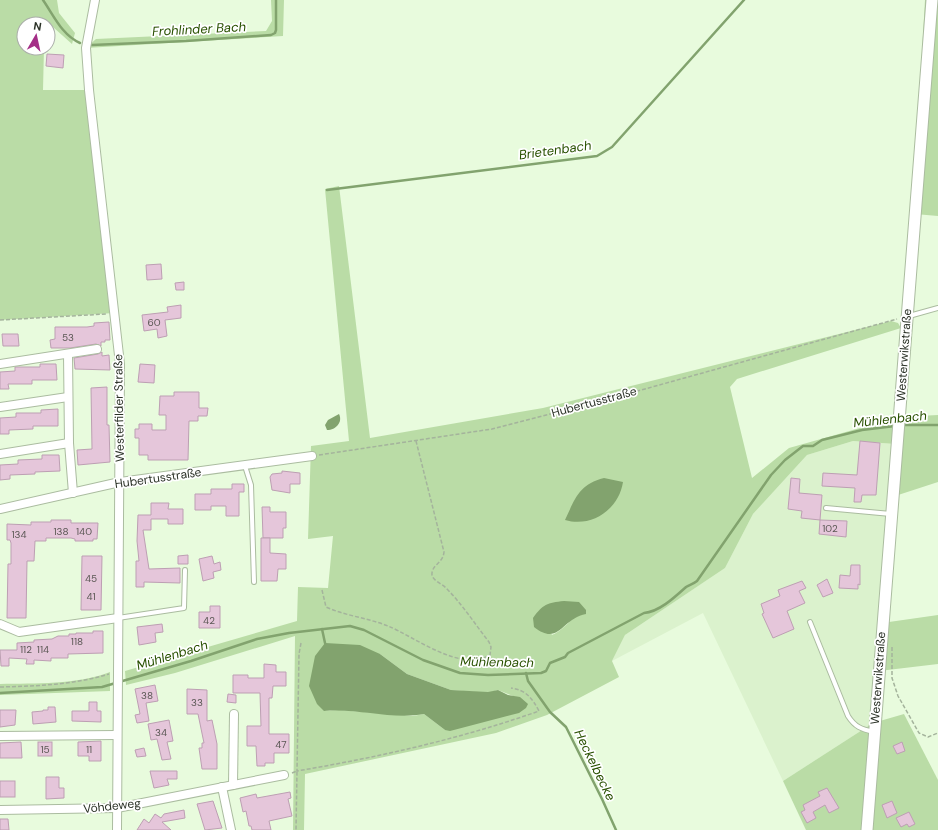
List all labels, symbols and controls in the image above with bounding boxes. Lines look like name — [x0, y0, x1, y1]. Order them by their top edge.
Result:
north arrow — [16, 16, 56, 56]
water label: Frohlinder Bach — [152, 18, 246, 40]
text: N — [33, 19, 43, 34]
water label: Brietenbach — [518, 136, 592, 164]
street label: Westerwikstraße — [893, 308, 915, 402]
house number: 60 — [147, 316, 161, 329]
house number: 53 — [62, 331, 74, 344]
street label: Westerfilder Straße — [110, 354, 128, 462]
street label: Hubertusstraße — [550, 383, 638, 421]
water label: Mühlenbach — [852, 407, 928, 431]
street label: Hubertusstraße — [114, 464, 203, 492]
house number: 102 — [822, 522, 838, 535]
house number: 138 — [53, 525, 69, 538]
house number: 140 — [76, 525, 92, 538]
house number: 134 — [11, 528, 27, 541]
house number: 45 — [85, 572, 97, 585]
house number: 41 — [86, 590, 96, 603]
house number: 42 — [203, 614, 215, 627]
street label: Westerwikstraße — [867, 631, 889, 725]
house number: 118 — [71, 635, 83, 648]
water label: Mühlenbach — [134, 636, 210, 674]
house number: 112 — [20, 643, 32, 656]
house number: 114 — [37, 643, 49, 656]
water label: Mühlenbach — [460, 653, 534, 671]
house number: 38 — [141, 689, 153, 702]
house number: 33 — [191, 696, 203, 709]
house number: 34 — [155, 726, 167, 739]
water label: Heckelbecke — [570, 727, 620, 803]
house number: 47 — [275, 738, 287, 751]
house number: 15 — [40, 743, 50, 756]
house number: 11 — [86, 743, 92, 756]
street label: Vöhdeweg — [82, 795, 142, 817]

